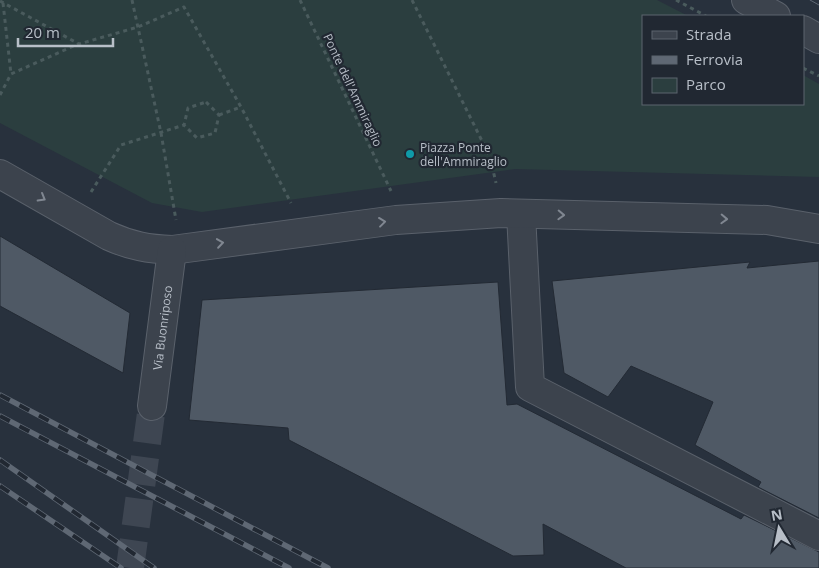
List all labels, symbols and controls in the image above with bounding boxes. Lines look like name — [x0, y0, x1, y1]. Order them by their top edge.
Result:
scale bar — [18, 15, 112, 47]
legend — [642, 15, 804, 105]
text: 20 m — [25, 22, 60, 42]
text: Strada — [686, 24, 732, 44]
street label: Ponte dell'Ammiraglio — [319, 31, 387, 149]
text: Ferrovia — [686, 49, 743, 69]
text: Parco — [686, 74, 726, 94]
place label: Piazza Ponte dell'Ammiraglio — [420, 139, 507, 170]
marker: Piazza Ponte dell'Ammiraglio — [404, 148, 416, 160]
one-way arrow — [37, 192, 46, 202]
one-way arrow — [558, 210, 565, 220]
one-way arrow — [720, 214, 728, 224]
one-way arrow — [378, 217, 386, 228]
one-way arrow — [216, 239, 225, 249]
street label: Via Buonriposo — [148, 284, 176, 371]
north arrow — [754, 503, 804, 553]
text: N — [769, 504, 784, 525]

